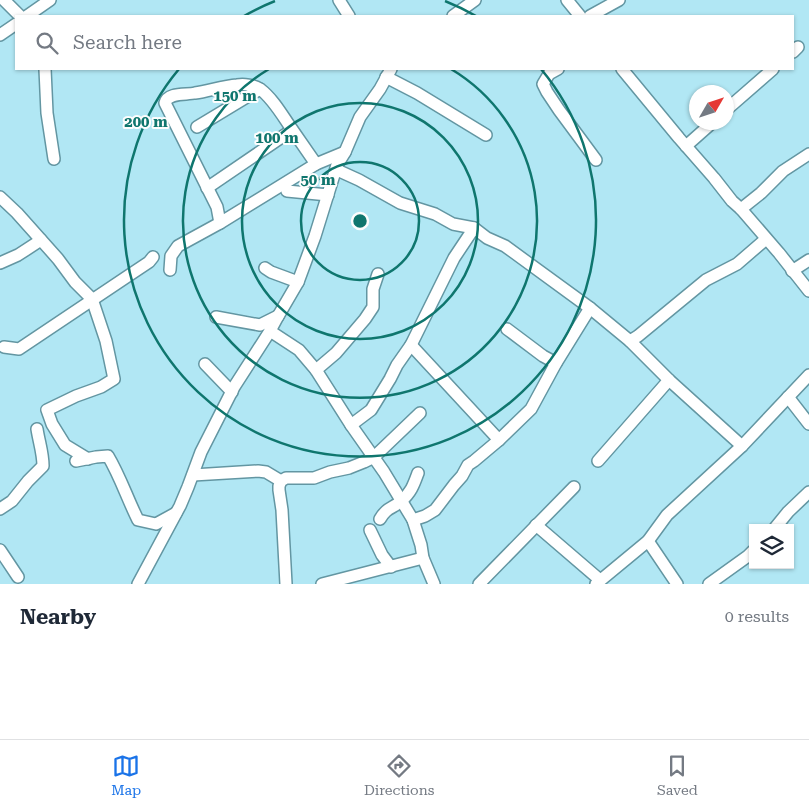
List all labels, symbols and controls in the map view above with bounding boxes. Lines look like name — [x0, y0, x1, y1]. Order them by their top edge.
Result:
search box — [15, 15, 794, 70]
icon: search — [33, 29, 61, 57]
text: Search here — [73, 31, 182, 54]
north arrow — [689, 85, 734, 130]
text: 150 m — [213, 87, 257, 105]
text: 200 m — [124, 113, 168, 131]
text: 100 m — [255, 129, 299, 147]
text: 50 m — [300, 171, 336, 189]
centre of rings — [351, 212, 369, 230]
map controls — [749, 524, 794, 569]
button: layers — [749, 524, 794, 569]
text: Nearby — [20, 605, 96, 629]
text: 0 results — [725, 607, 789, 626]
tab: Map — [111, 752, 141, 798]
tab: Directions — [364, 752, 434, 798]
tab: Saved — [657, 752, 698, 798]

